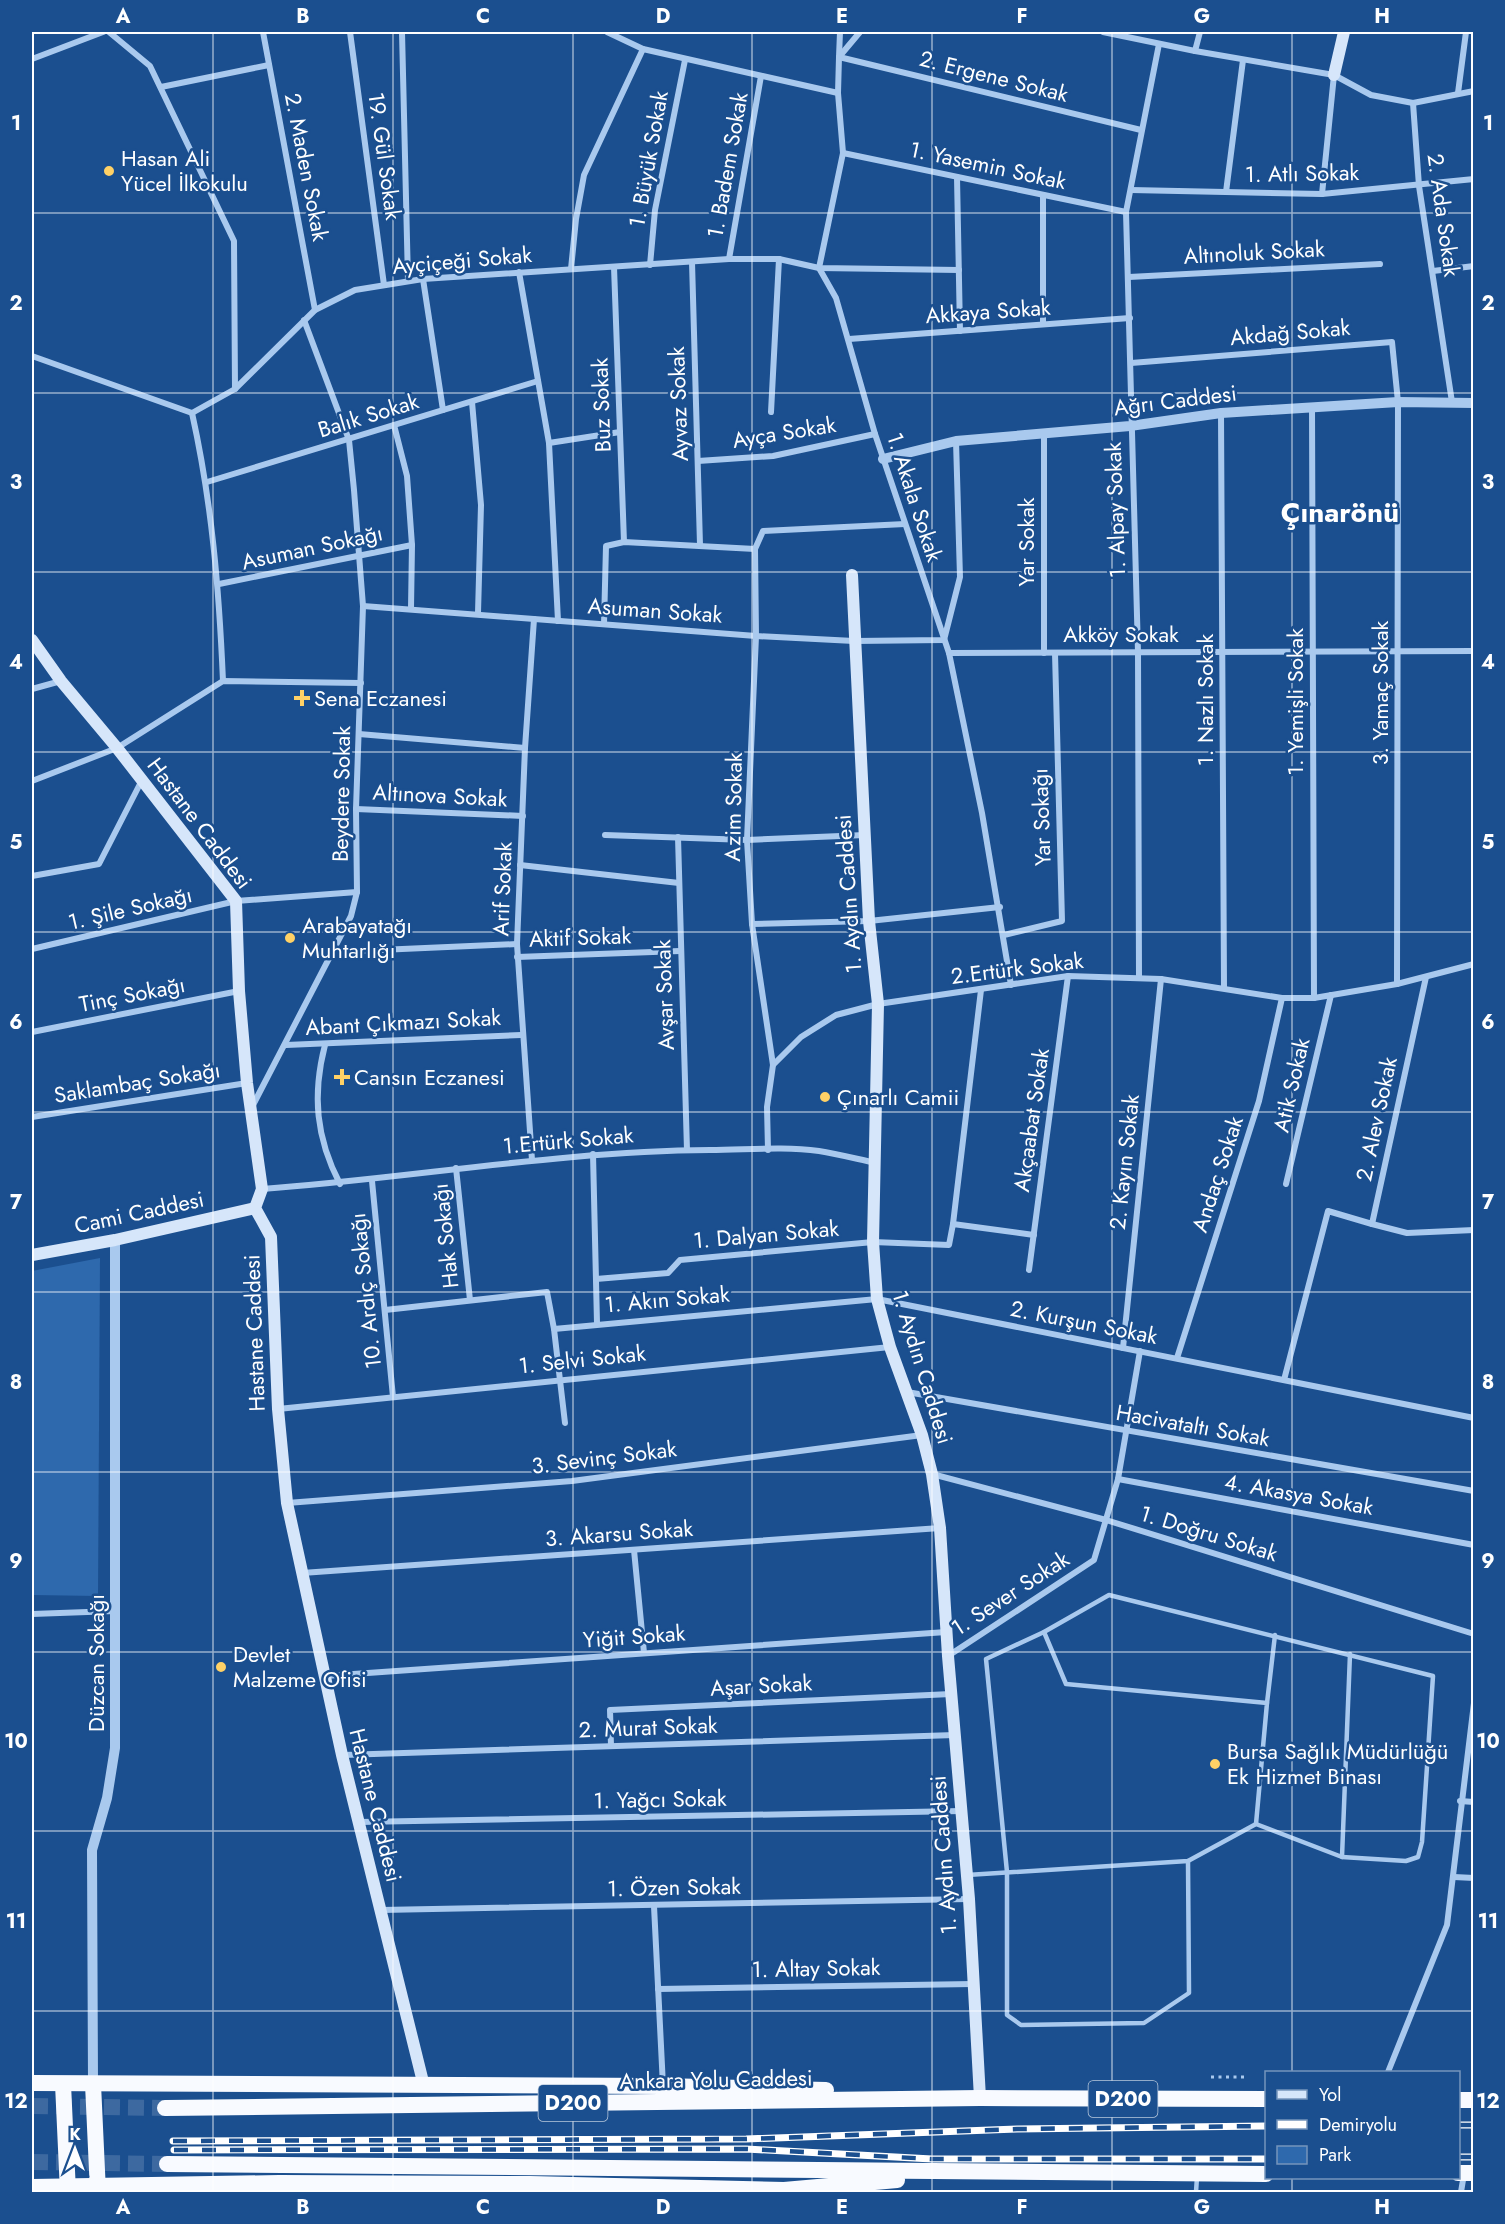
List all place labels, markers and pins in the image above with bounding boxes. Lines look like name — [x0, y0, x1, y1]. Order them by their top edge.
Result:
place label: Hasan Ali Yücel İlkokulu — [121, 142, 248, 199]
marker: Hasan Ali Yücel İlkokulu — [102, 164, 116, 178]
place label: Sena Eczanesi — [314, 682, 447, 714]
marker: Sena Eczanesi — [295, 691, 309, 705]
place label: Arabayatağı Muhtarlığı — [302, 909, 412, 966]
marker: Arabayatağı Muhtarlığı — [283, 931, 297, 945]
place label: Cansın Eczanesi — [354, 1061, 505, 1093]
marker: Cansın Eczanesi — [335, 1070, 349, 1084]
place label: Çınarlı Camii — [837, 1081, 959, 1113]
marker: Çınarlı Camii — [818, 1090, 832, 1104]
place label: Devlet Malzeme Ofisi — [233, 1638, 367, 1695]
marker: Devlet Malzeme Ofisi — [214, 1660, 228, 1674]
place label: Bursa Sağlık Müdürlüğü Ek Hizmet Binası — [1227, 1735, 1448, 1792]
marker: Bursa Sağlık Müdürlüğü Ek Hizmet Binası — [1208, 1757, 1222, 1771]

